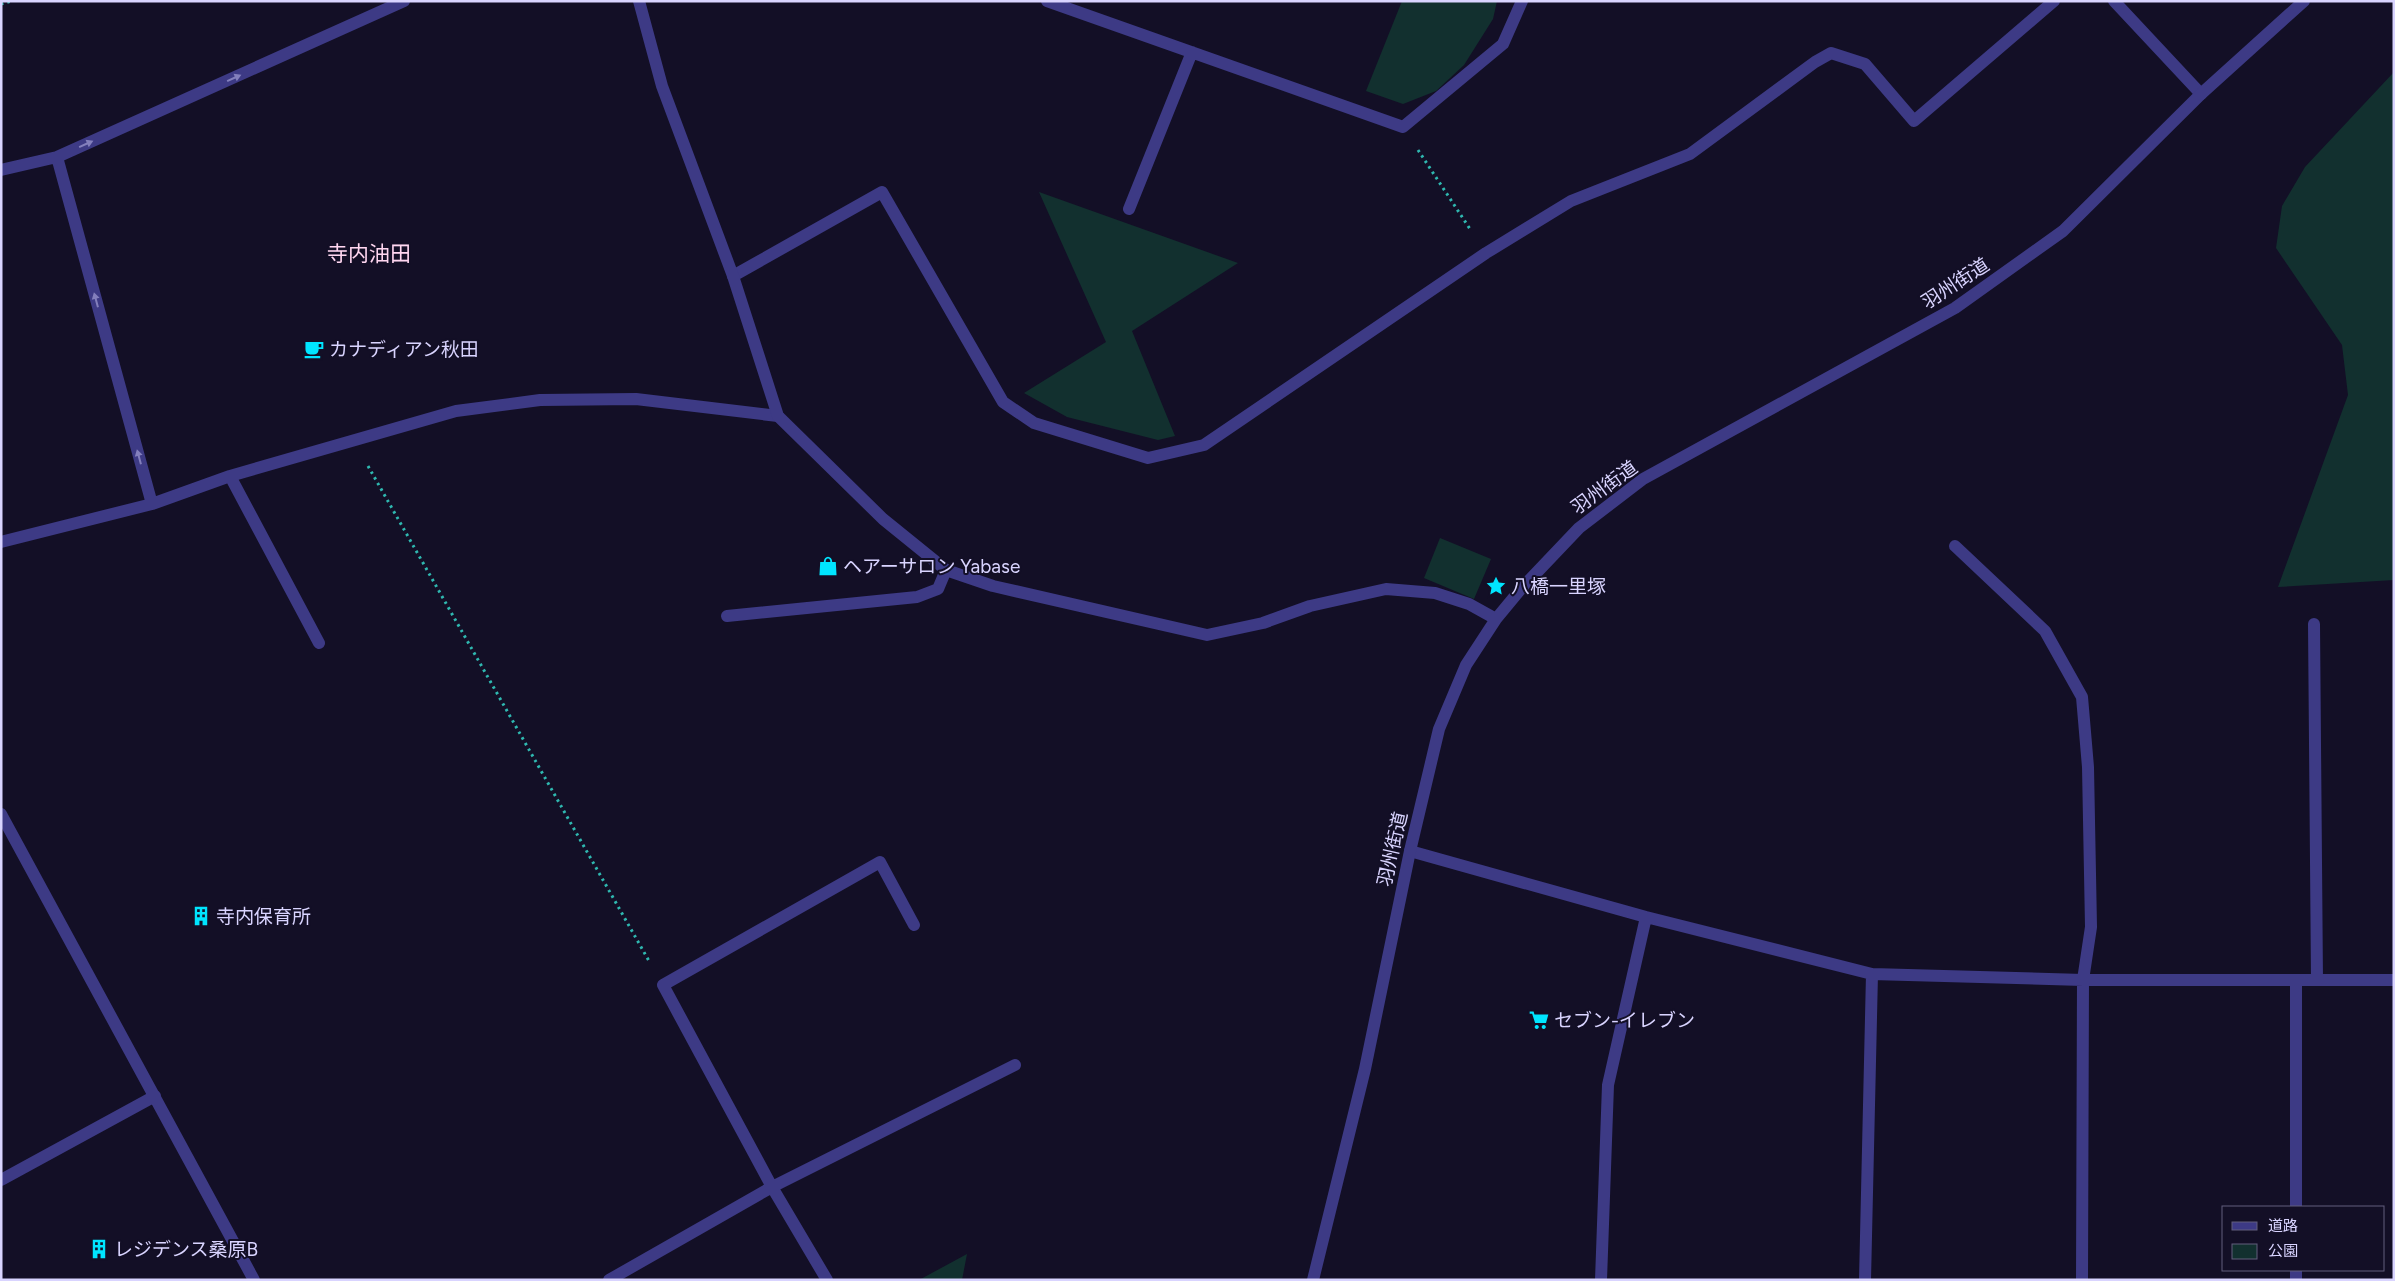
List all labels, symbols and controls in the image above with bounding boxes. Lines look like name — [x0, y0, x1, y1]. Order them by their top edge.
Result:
one-way arrow — [227, 73, 241, 81]
one-way arrow — [79, 140, 93, 148]
district label: 寺内油田 — [327, 241, 411, 266]
street label: 羽州街道 — [1917, 253, 1993, 314]
one-way arrow — [92, 292, 100, 308]
cafe icon: カナディアン秋田 — [303, 338, 325, 360]
place label: カナディアン秋田 — [329, 338, 479, 361]
one-way arrow — [135, 449, 143, 464]
street label: 羽州街道 — [1567, 456, 1642, 519]
shop icon: ヘアーサロン Yabase — [817, 555, 839, 577]
place label: ヘアーサロン Yabase — [843, 555, 1020, 578]
place icon: 八橋一里塚 — [1485, 575, 1507, 597]
place label: 八橋一里塚 — [1511, 575, 1606, 598]
street label: 羽州街道 — [1373, 809, 1412, 889]
building icon: 寺内保育所 — [190, 905, 212, 927]
place label: 寺内保育所 — [216, 905, 311, 928]
supermarket icon: セブン-イレブン — [1528, 1009, 1550, 1031]
place label: セブン-イレブン — [1554, 1009, 1695, 1032]
legend — [2222, 1206, 2385, 1271]
text: 道路 — [2268, 1217, 2298, 1235]
building icon: レジデンス桑原B — [88, 1238, 110, 1260]
place label: レジデンス桑原B — [114, 1238, 258, 1261]
text: 公園 — [2268, 1242, 2298, 1260]

